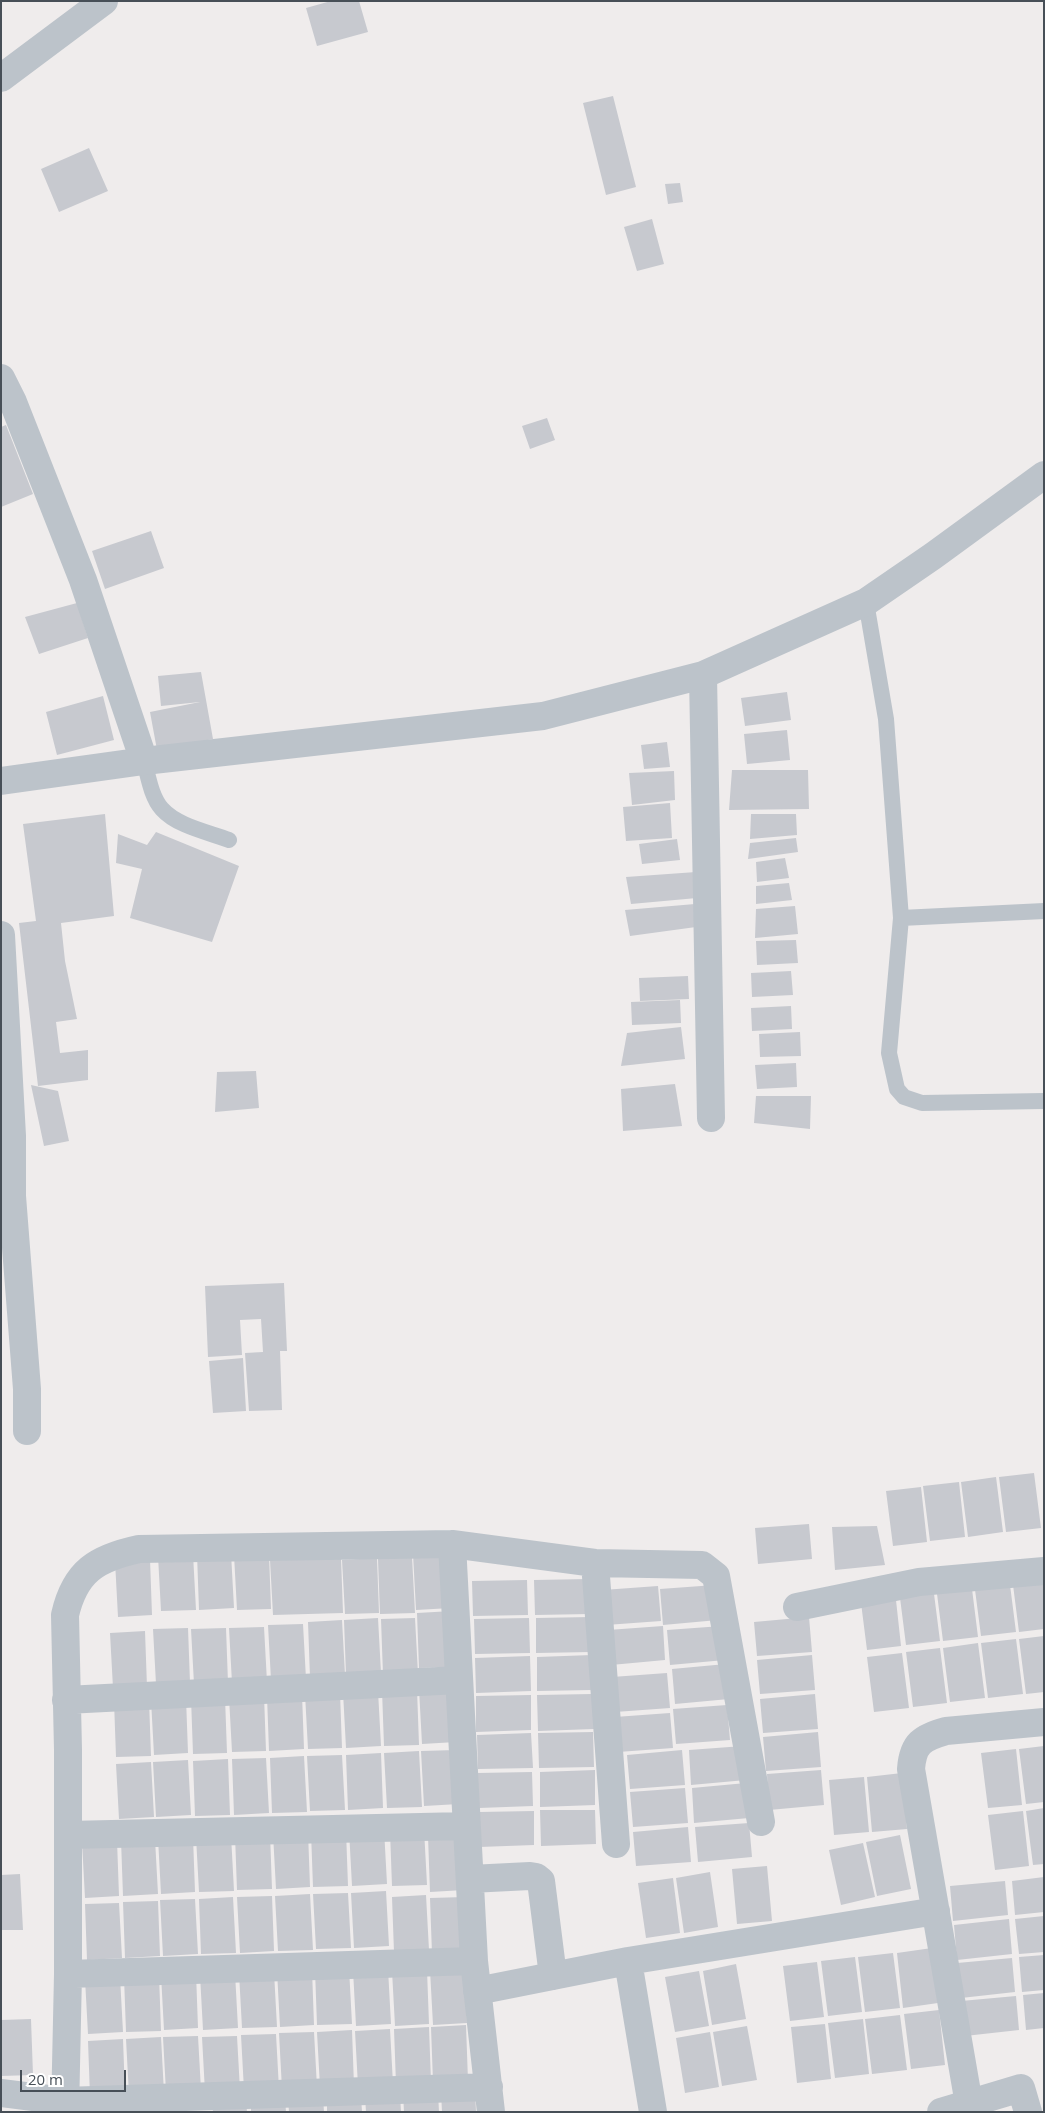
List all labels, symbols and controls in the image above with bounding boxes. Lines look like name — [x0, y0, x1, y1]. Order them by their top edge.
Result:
scale bar — [22, 2060, 129, 2092]
text: 20 m — [28, 2069, 63, 2089]

